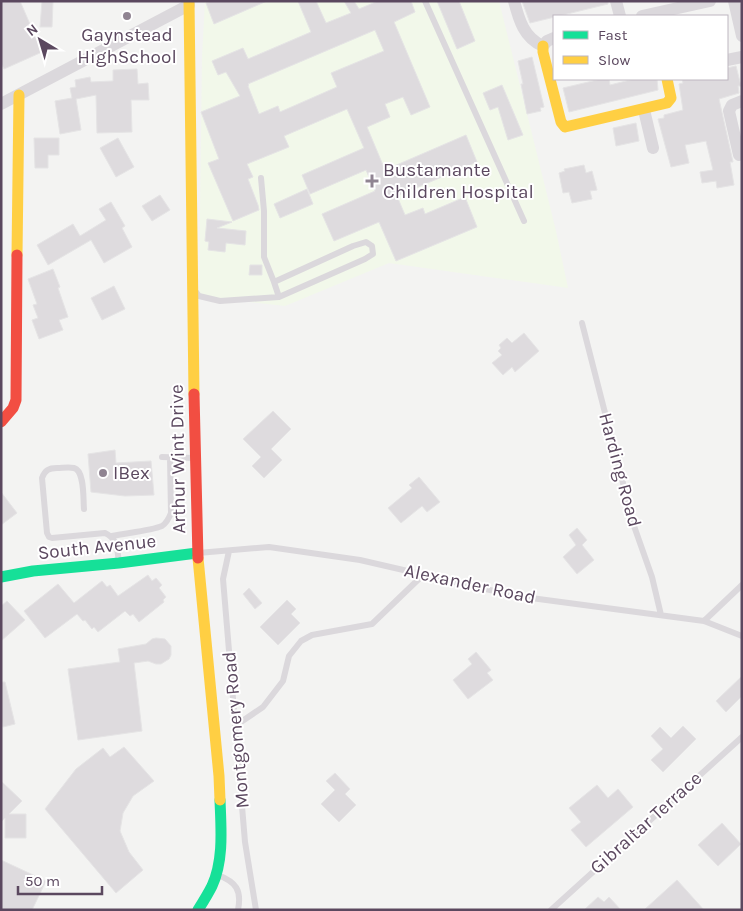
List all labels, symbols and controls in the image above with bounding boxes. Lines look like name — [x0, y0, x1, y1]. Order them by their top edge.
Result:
marker: Gaynstead HighSchool — [121, 10, 133, 22]
north arrow — [15, 15, 65, 65]
legend — [553, 15, 728, 80]
text: N — [23, 20, 41, 40]
place label: Gaynstead HighSchool — [77, 24, 177, 68]
text: Fast — [598, 26, 628, 44]
text: Slow — [598, 51, 630, 69]
place label: Bustamante Children Hospital — [383, 159, 534, 203]
marker: Bustamante Children Hospital — [365, 174, 379, 188]
street label: Arthur Wint Drive — [166, 384, 190, 534]
street label: Harding Road — [594, 410, 646, 530]
place label: IBex — [113, 462, 150, 484]
marker: IBex — [97, 467, 109, 479]
street label: South Avenue — [37, 530, 157, 564]
street label: Alexander Road — [402, 559, 538, 609]
street label: Montgomery Road — [218, 650, 254, 810]
street label: Gibraltar Terrace — [586, 767, 706, 879]
scale bar — [18, 864, 101, 896]
text: 50 m — [25, 872, 60, 890]

